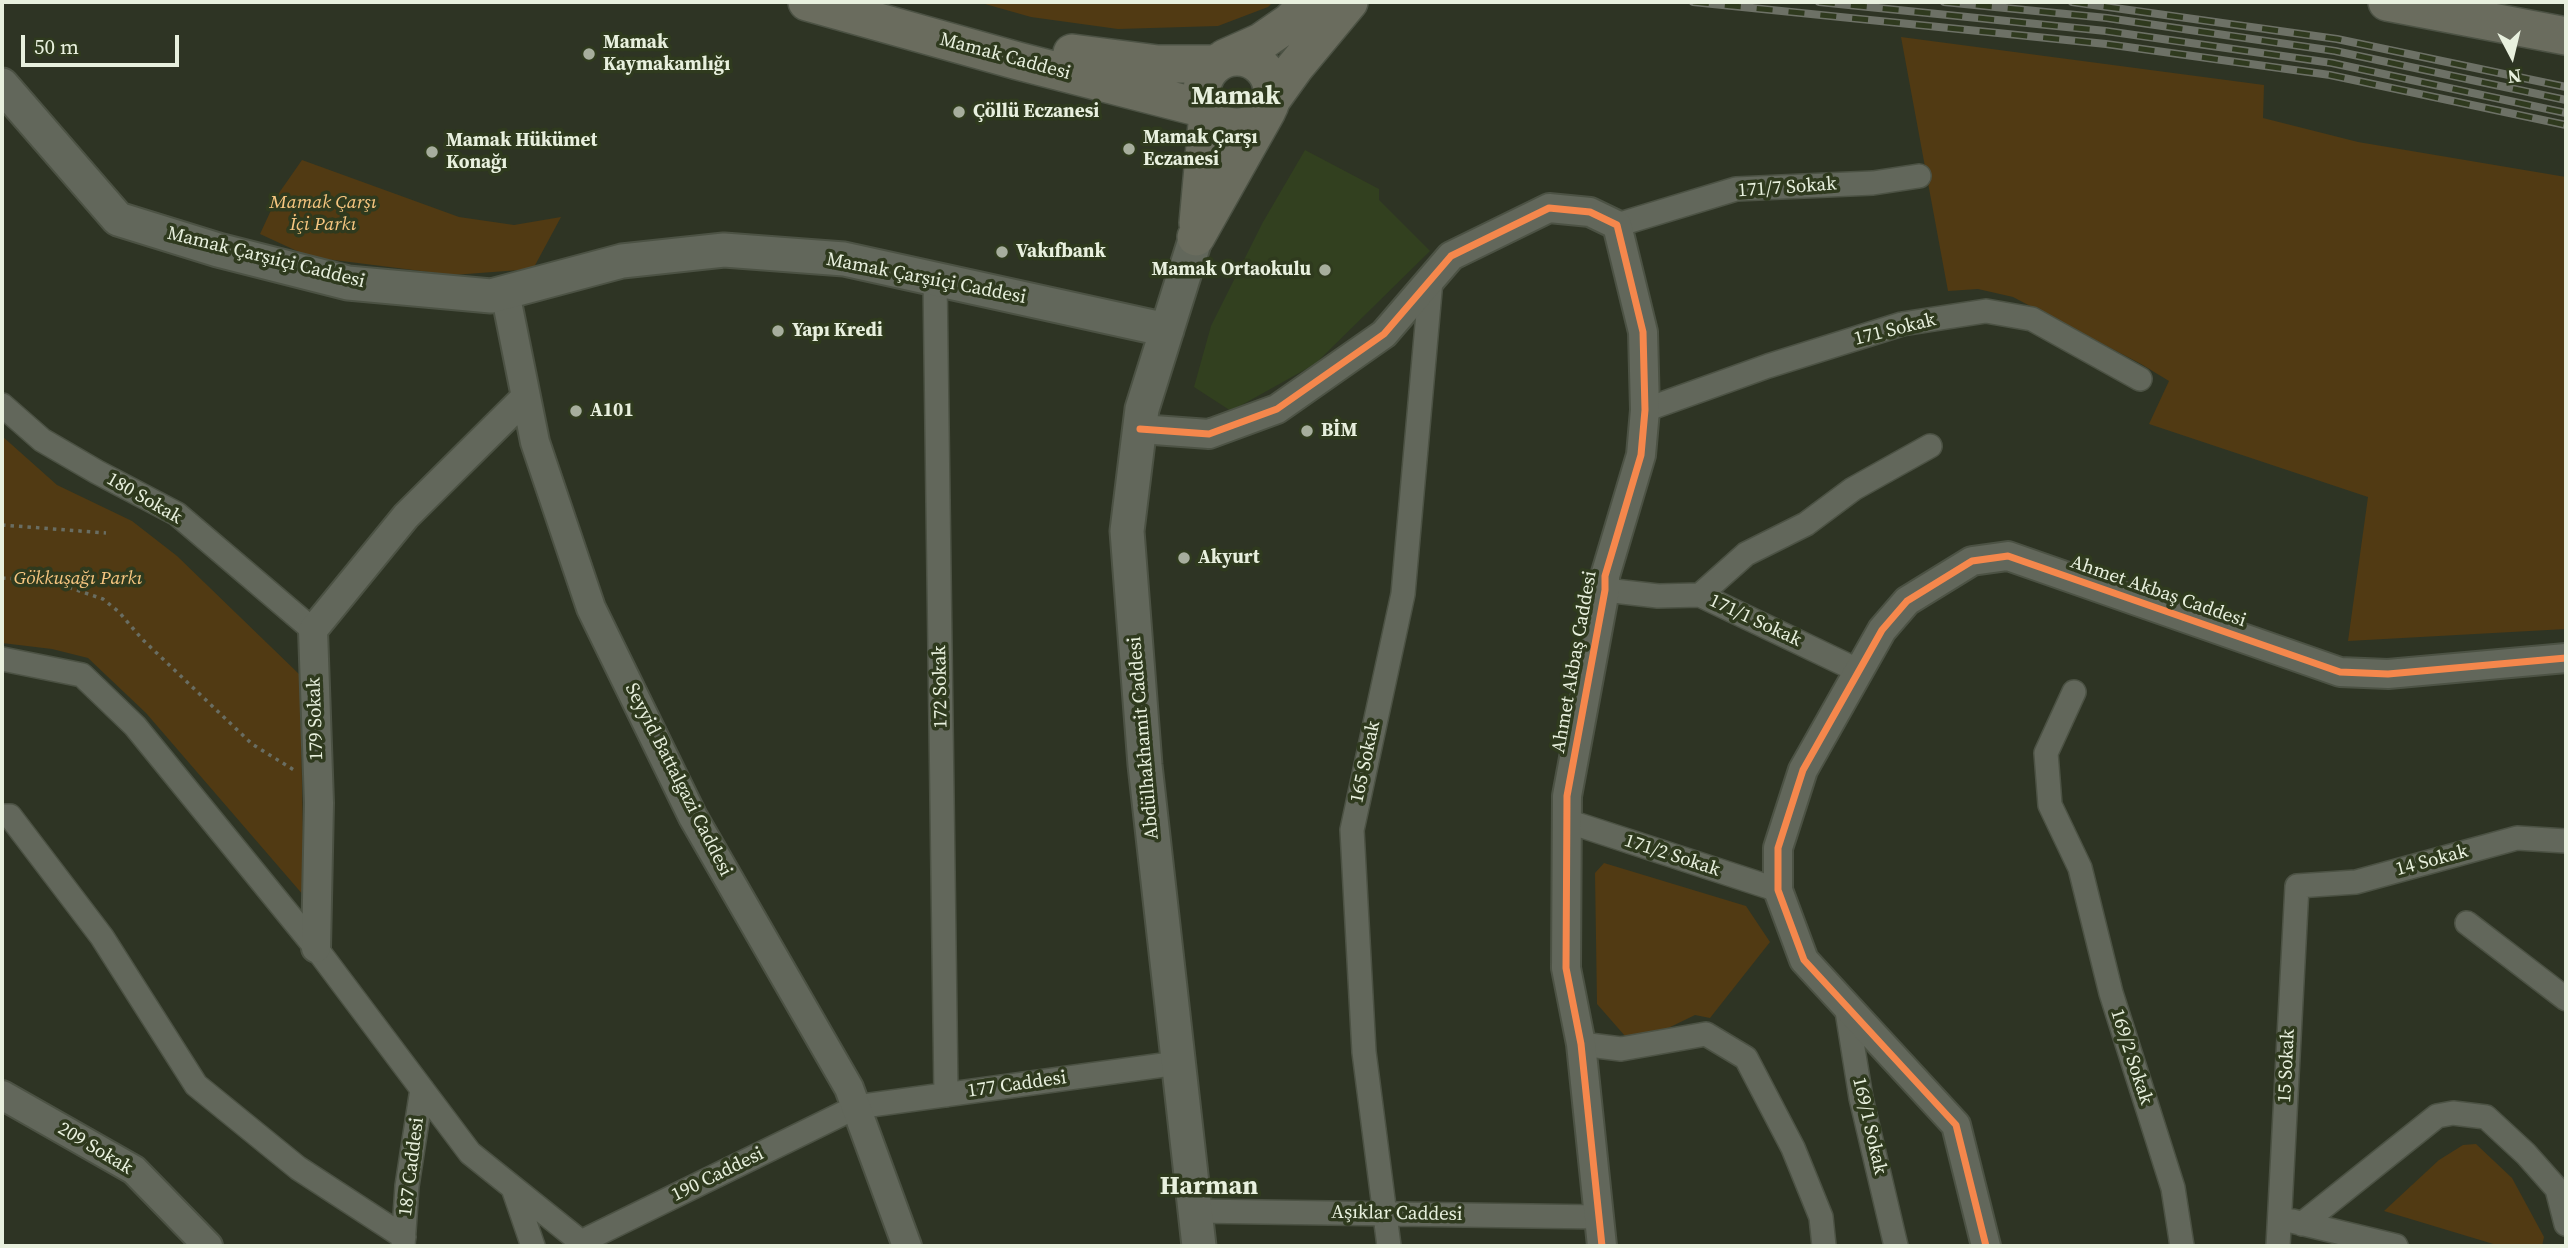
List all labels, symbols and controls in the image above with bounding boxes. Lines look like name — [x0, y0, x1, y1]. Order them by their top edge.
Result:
scale bar — [24, 21, 182, 65]
north arrow — [2477, 21, 2547, 91]
street label: Mamak Caddesi — [937, 29, 1073, 85]
text: 50 m — [34, 32, 79, 61]
place label: Mamak Kaymakamlığı — [603, 32, 730, 76]
marker: Mamak Kaymakamlığı — [581, 46, 597, 62]
text: N — [2506, 63, 2523, 91]
district label: Mamak — [1191, 81, 1281, 113]
place label: Çöllü Eczanesi — [973, 101, 1099, 123]
marker: Çöllü Eczanesi — [951, 104, 967, 120]
place label: Mamak Çarşı Eczanesi — [1143, 127, 1257, 171]
place label: Mamak Hükümet Konağı — [446, 130, 597, 174]
marker: Mamak Çarşı Eczanesi — [1121, 141, 1137, 157]
marker: Mamak Hükümet Konağı — [424, 144, 440, 160]
street label: 171/7 Sokak — [1737, 173, 1837, 203]
park label: Mamak Çarşı İçi Parkı — [270, 192, 376, 236]
street label: Mamak Çarşıiçi Caddesi — [165, 222, 367, 294]
place label: Vakıfbank — [1016, 241, 1106, 263]
marker: Vakıfbank — [994, 244, 1010, 260]
street label: Mamak Çarşıiçi Caddesi — [824, 248, 1028, 310]
place label: Mamak Ortaokulu — [1152, 259, 1311, 281]
marker: Mamak Ortaokulu — [1317, 262, 1333, 278]
street label: 171 Sokak — [1852, 309, 1938, 351]
place label: Yapı Kredi — [792, 320, 883, 342]
marker: Yapı Kredi — [770, 323, 786, 339]
place label: A101 — [590, 400, 634, 422]
marker: A101 — [568, 403, 584, 419]
place label: BİM — [1321, 420, 1357, 442]
marker: BİM — [1299, 423, 1315, 439]
street label: 180 Sokak — [102, 468, 186, 530]
place label: Akyurt — [1198, 547, 1260, 569]
marker: Akyurt — [1176, 550, 1192, 566]
street label: Ahmet Akbaş Caddesi — [2067, 551, 2249, 633]
park label: Gökkuşağı Parkı — [14, 568, 142, 590]
street label: Ahmet Akbaş Caddesi — [1548, 569, 1602, 755]
street label: 171/1 Sokak — [1705, 590, 1805, 652]
street label: Abdülhakhamit Caddesi — [1124, 636, 1164, 840]
street label: 172 Sokak — [929, 645, 953, 729]
street label: 179 Sokak — [303, 677, 329, 761]
street label: Seyyid Battalgazi Caddesi — [619, 680, 737, 880]
street label: 165 Sokak — [1346, 719, 1386, 805]
street label: 171/2 Sokak — [1621, 830, 1723, 882]
street label: 14 Sokak — [2393, 840, 2471, 882]
street label: 169/2 Sokak — [2105, 1006, 2157, 1108]
street label: 15 Sokak — [2274, 1029, 2300, 1103]
street label: 177 Caddesi — [966, 1067, 1068, 1103]
street label: 169/1 Sokak — [1847, 1075, 1891, 1177]
street label: 187 Caddesi — [395, 1116, 429, 1218]
street label: 209 Sokak — [53, 1118, 137, 1180]
street label: 190 Caddesi — [668, 1143, 768, 1207]
district label: Harman — [1160, 1171, 1258, 1203]
street label: Aşıklar Caddesi — [1331, 1201, 1463, 1227]

